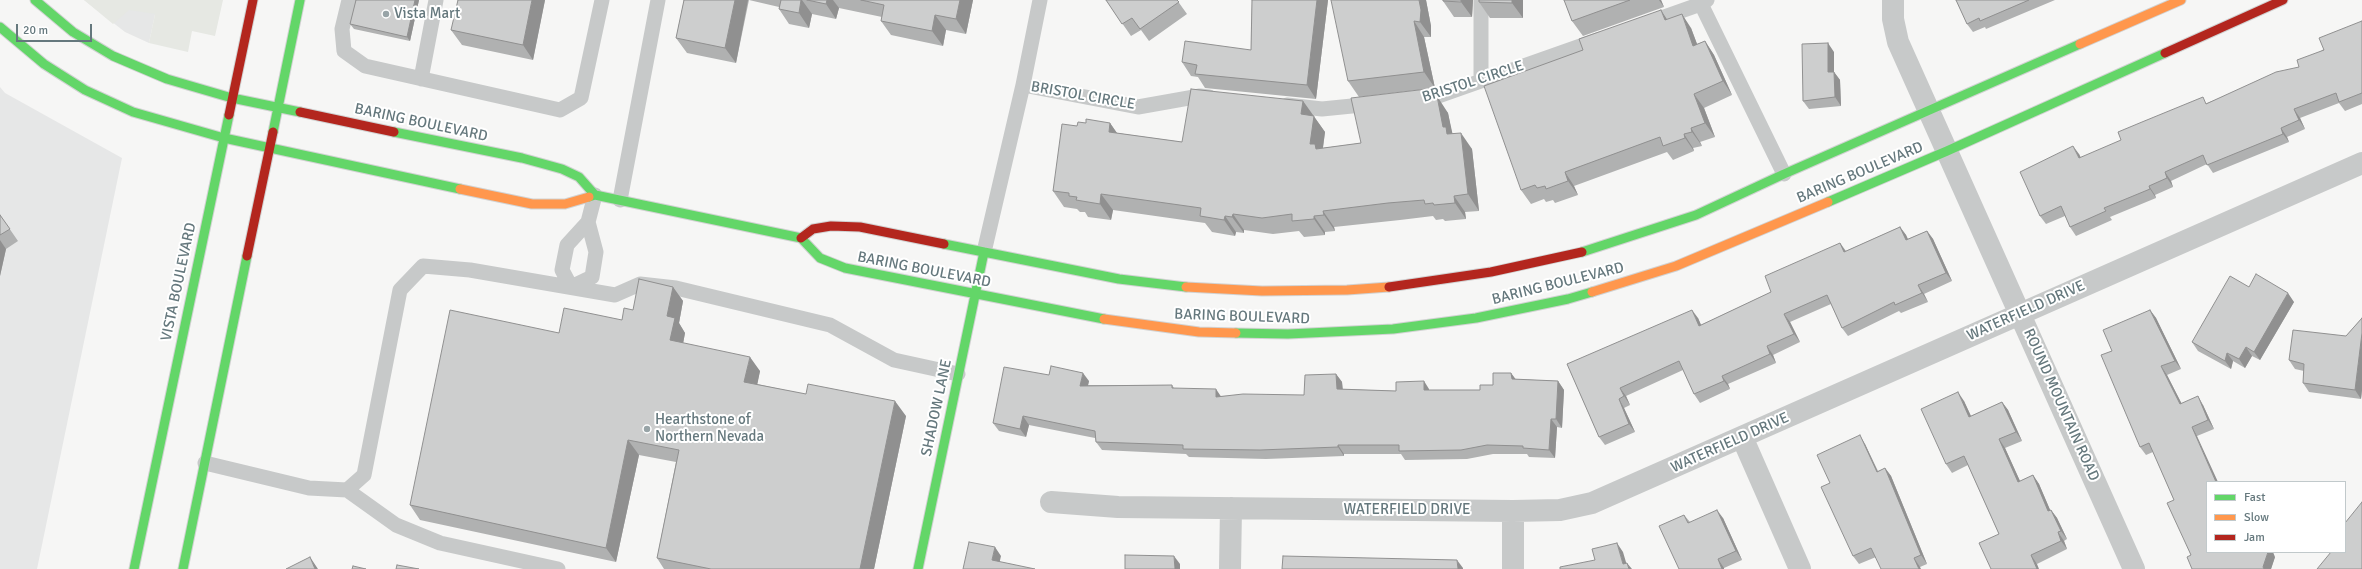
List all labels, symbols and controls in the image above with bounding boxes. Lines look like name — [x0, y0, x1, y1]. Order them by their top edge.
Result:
place label: Vista Mart — [394, 5, 460, 23]
marker: Vista Mart — [381, 9, 391, 19]
scale bar — [18, 16, 94, 42]
text: 20 m — [23, 23, 48, 38]
street label: BRISTOL CIRCLE — [1420, 57, 1526, 107]
street label: BRISTOL CIRCLE — [1029, 78, 1137, 114]
street label: BARING BOULEVARD — [353, 100, 489, 146]
street label: BARING BOULEVARD — [1794, 138, 1926, 208]
street label: VISTA BOULEVARD — [158, 221, 200, 343]
street label: BARING BOULEVARD — [856, 248, 992, 292]
street label: BARING BOULEVARD — [1490, 259, 1626, 309]
street label: WATERFIELD DRIVE — [1964, 277, 2088, 345]
street label: BARING BOULEVARD — [1174, 306, 1310, 328]
street label: ROUND MOUNTAIN ROAD — [2019, 326, 2103, 484]
street label: SHADOW LANE — [918, 358, 956, 458]
street label: WATERFIELD DRIVE — [1668, 409, 1792, 477]
place label: Hearthstone of Northern Nevada — [655, 411, 764, 446]
marker: Hearthstone of Northern Nevada — [642, 424, 652, 434]
legend — [2206, 481, 2346, 553]
text: Fast — [2244, 490, 2265, 505]
street label: WATERFIELD DRIVE — [1343, 501, 1471, 519]
text: Slow — [2244, 510, 2269, 525]
text: Jam — [2244, 530, 2265, 545]

